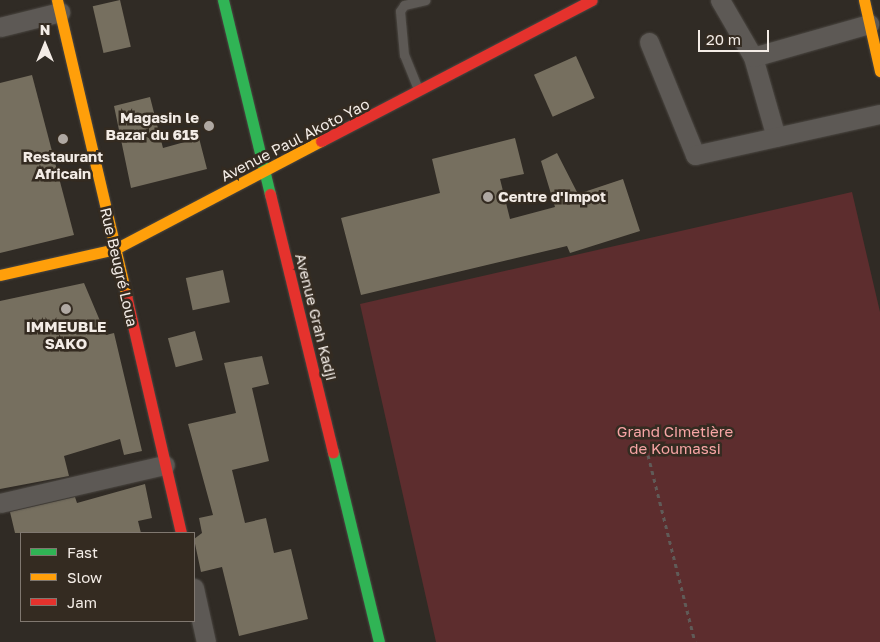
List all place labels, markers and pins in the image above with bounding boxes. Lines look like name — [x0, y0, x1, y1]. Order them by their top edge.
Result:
place label: Magasin le Bazar du 615 — [105, 108, 199, 143]
marker: Magasin le Bazar du 615 — [203, 120, 215, 132]
marker: Restaurant Africain — [57, 133, 69, 145]
place label: Restaurant Africain — [23, 147, 103, 182]
place label: Centre d'Impot — [498, 188, 606, 206]
marker: Centre d'Impot — [482, 191, 494, 203]
marker: IMMEUBLE SAKO — [60, 303, 72, 315]
place label: IMMEUBLE SAKO — [26, 317, 106, 352]

